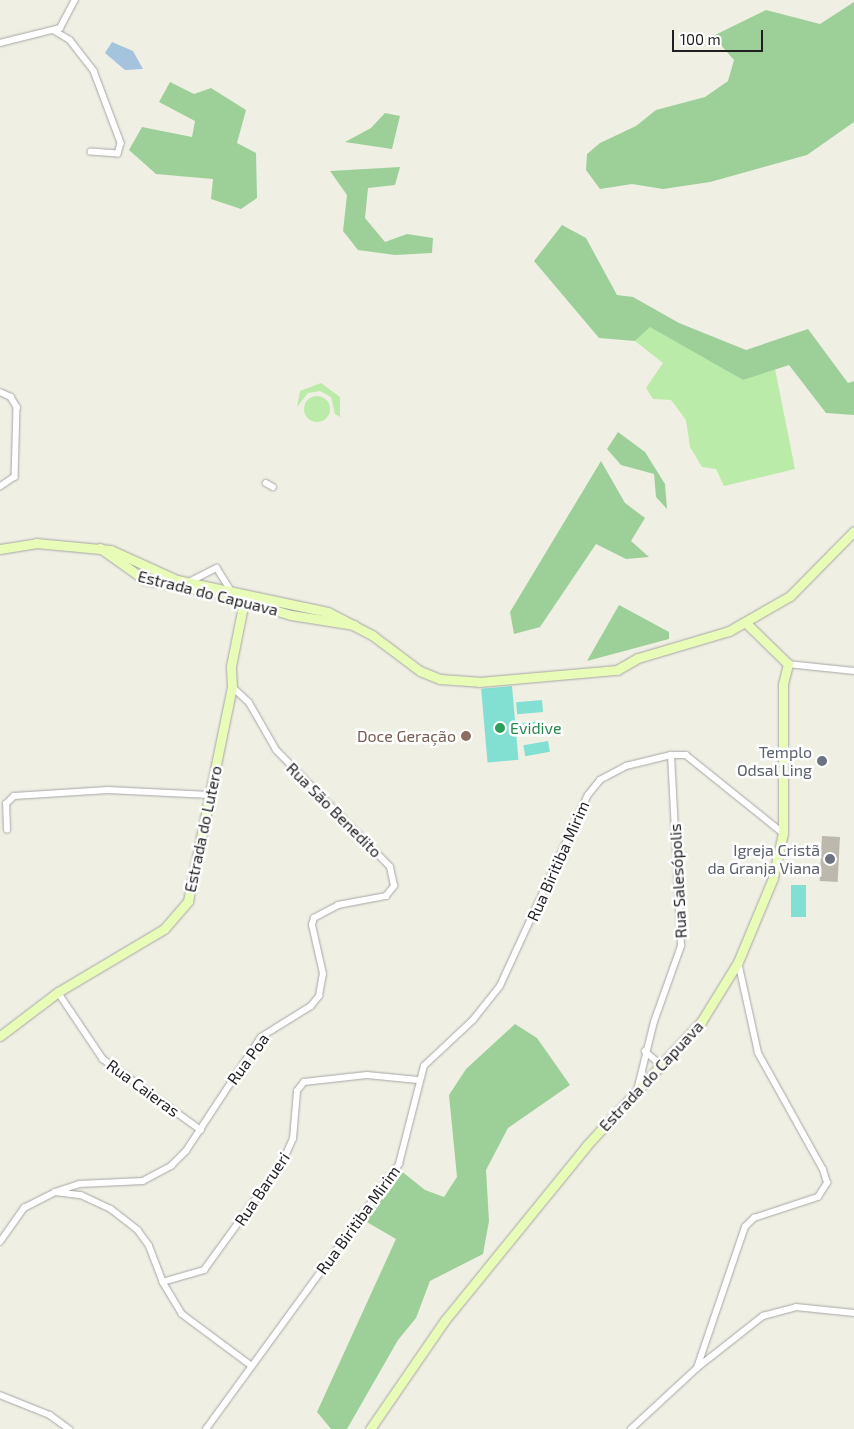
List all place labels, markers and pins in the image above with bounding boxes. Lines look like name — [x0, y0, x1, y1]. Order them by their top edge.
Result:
place label: Evidive — [510, 718, 562, 738]
marker: Evidive — [494, 722, 506, 734]
place label: Doce Geração — [357, 726, 456, 746]
marker: Doce Geração — [460, 730, 472, 742]
place label: Templo Odsal Ling — [736, 742, 812, 780]
marker: Templo Odsal Ling — [816, 755, 828, 767]
place label: Igreja Cristã da Granja Viana — [707, 840, 820, 878]
marker: Igreja Cristã da Granja Viana — [824, 853, 836, 865]

